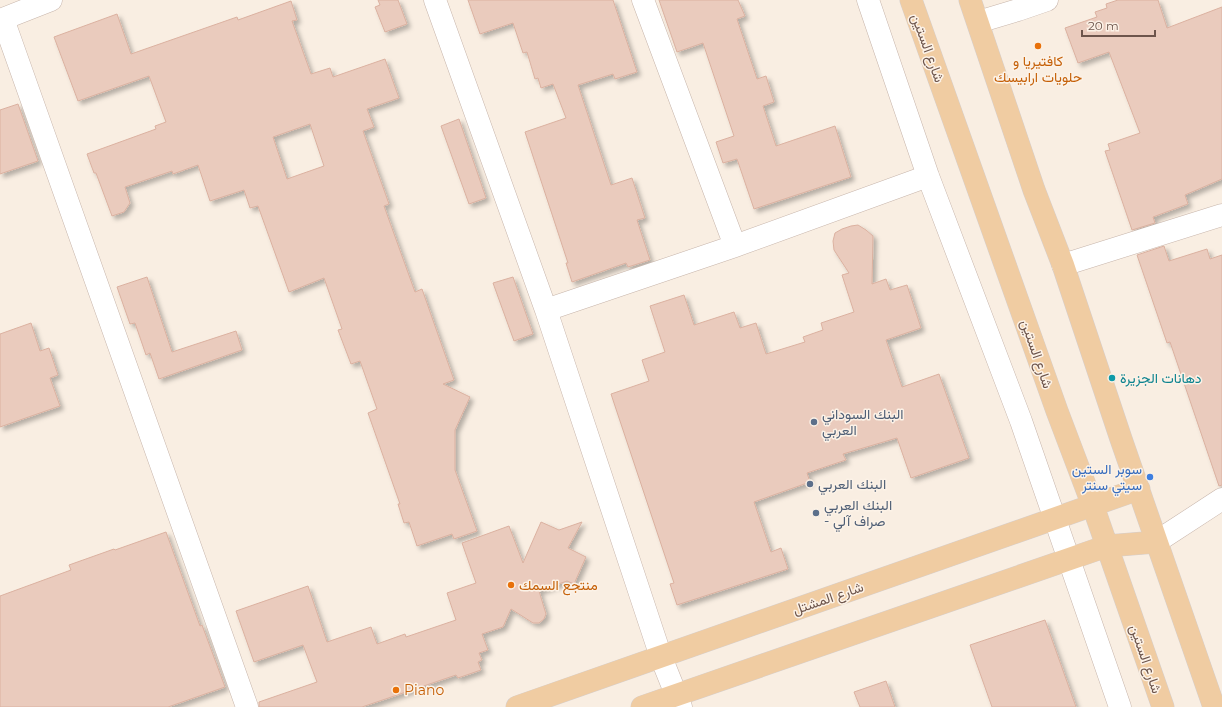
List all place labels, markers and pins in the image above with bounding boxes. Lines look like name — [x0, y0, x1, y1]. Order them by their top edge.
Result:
marker: كافتيريا و حلويات ارابيسك — [1033, 41, 1043, 51]
place label: كافتيريا و حلويات ارابيسك — [994, 52, 1082, 86]
place label: دهانات الجزيرة — [1120, 369, 1202, 387]
marker: دهانات الجزيرة — [1107, 373, 1117, 383]
place label: البنك السوداني العربي — [822, 405, 904, 442]
marker: البنك السوداني العربي — [809, 417, 819, 427]
place label: سوبر الستين سيتي سنتر — [1072, 460, 1142, 497]
marker: سوبر الستين سيتي سنتر — [1145, 472, 1155, 482]
place label: البنك العربي — [818, 475, 886, 496]
marker: البنك العربي — [805, 479, 815, 489]
place label: البنك العربي - صراف آلي — [824, 496, 892, 533]
marker: البنك العربي - صراف آلي — [811, 508, 821, 518]
place label: منتجع السمك — [519, 576, 598, 596]
marker: منتجع السمك — [506, 580, 516, 590]
place label: Piano — [404, 681, 445, 699]
marker: Piano — [391, 685, 401, 695]

